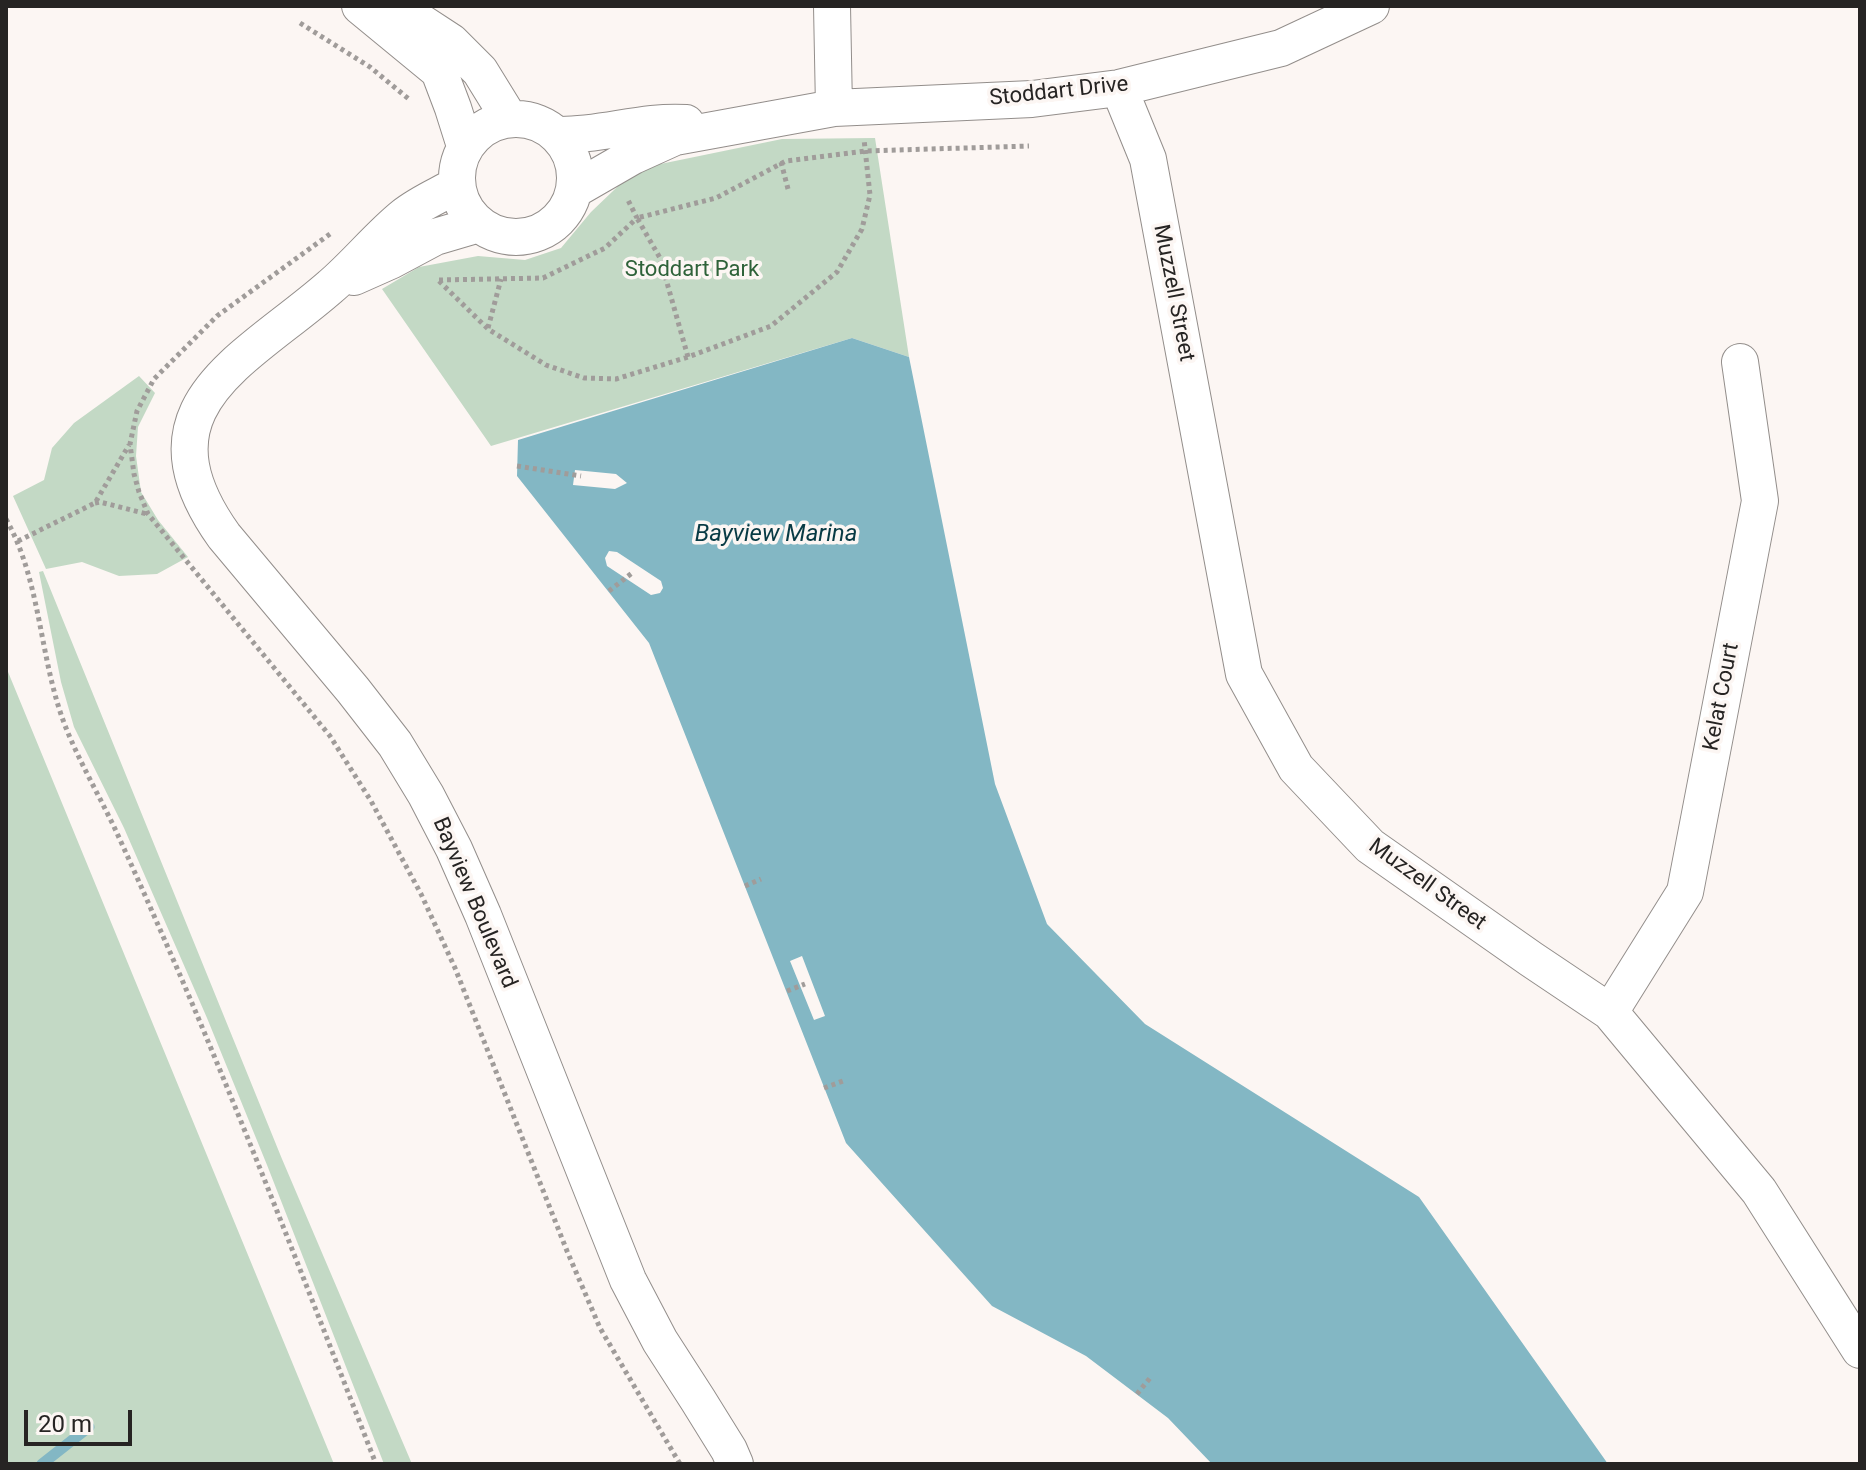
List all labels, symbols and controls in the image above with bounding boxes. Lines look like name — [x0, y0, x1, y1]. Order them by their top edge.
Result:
street label: Stoddart Drive — [988, 72, 1130, 112]
street label: Muzzell Street — [1147, 222, 1199, 364]
park label: Stoddart Park — [625, 257, 759, 283]
water label: Bayview Marina — [695, 521, 857, 549]
street label: Kelat Court — [1699, 641, 1745, 753]
street label: Bayview Boulevard — [426, 814, 522, 992]
street label: Muzzell Street — [1363, 834, 1491, 936]
scale bar — [28, 1394, 136, 1444]
text: 20 m — [38, 1410, 92, 1438]

